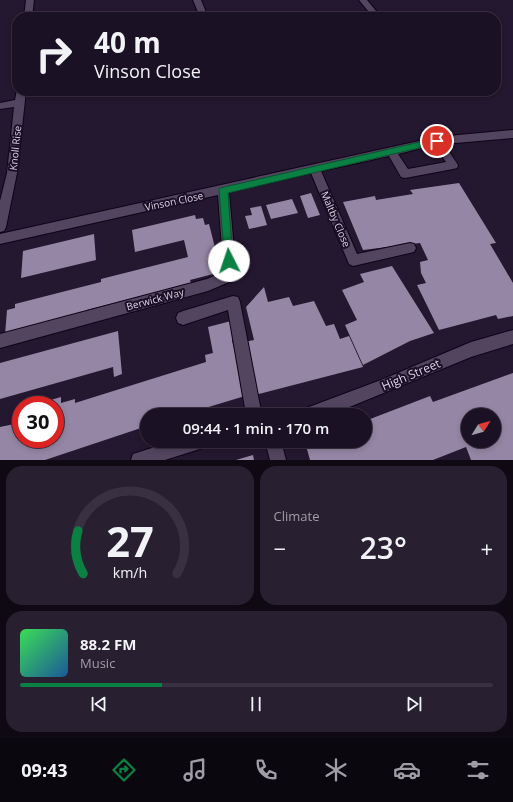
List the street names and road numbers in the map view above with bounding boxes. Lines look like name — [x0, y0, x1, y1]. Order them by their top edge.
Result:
street label: Knoll Rise — [6, 125, 24, 171]
street label: Vinson Close — [144, 188, 205, 214]
street label: Maltby Close — [318, 189, 354, 250]
street label: Berwick Way — [125, 284, 186, 313]
street label: High Street — [379, 355, 443, 395]

